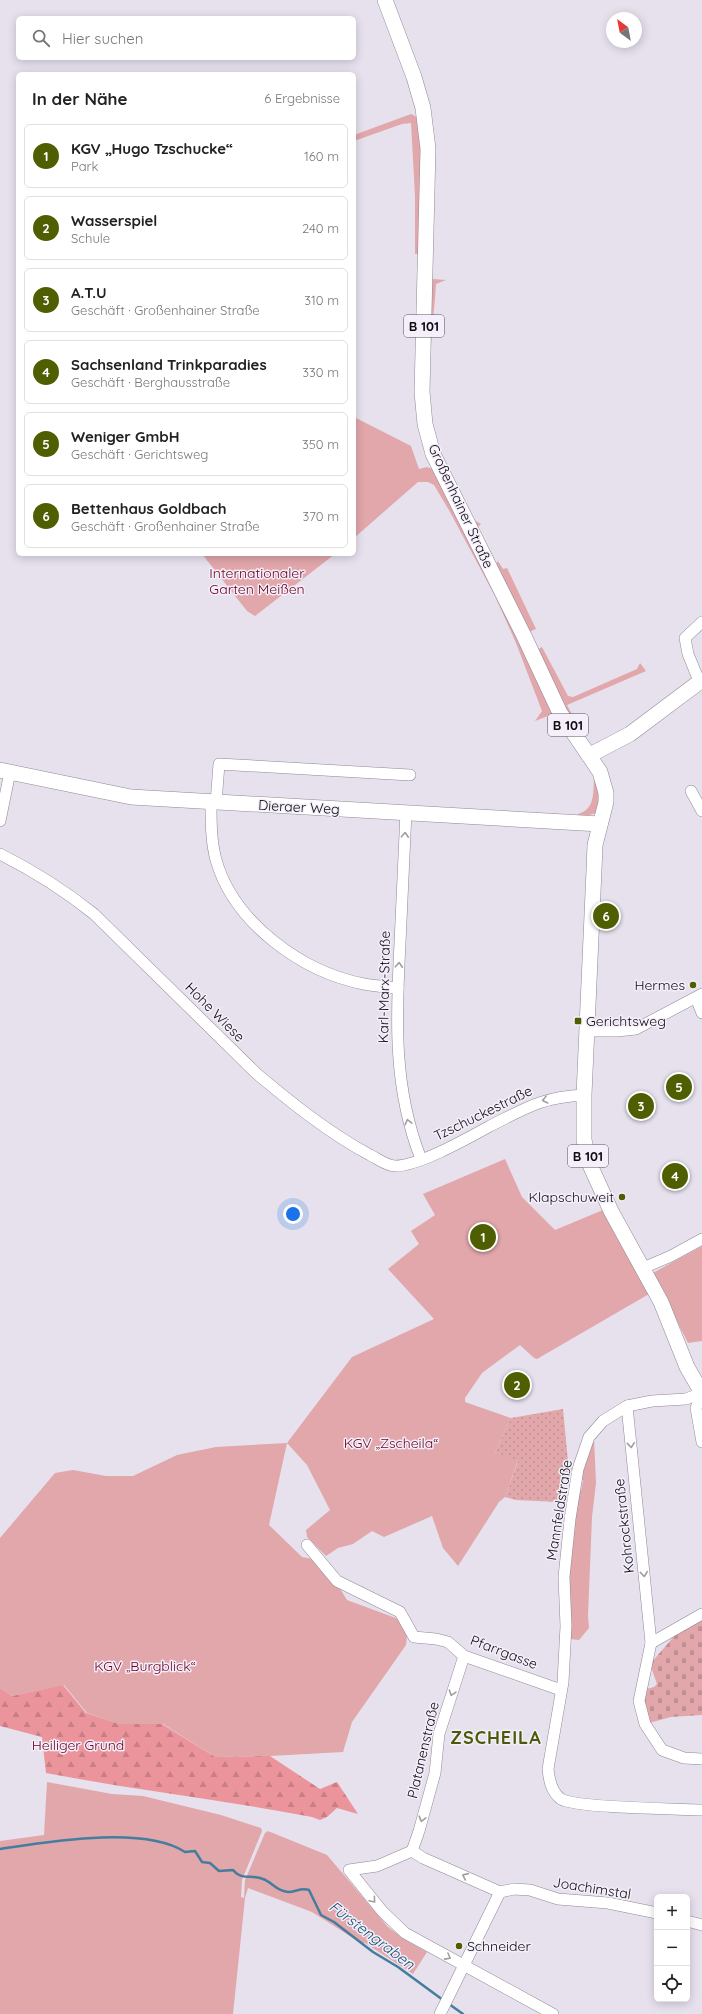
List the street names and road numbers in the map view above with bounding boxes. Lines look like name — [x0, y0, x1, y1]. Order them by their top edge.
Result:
road number: B 101 — [404, 315, 444, 337]
street label: Großenhainer Straße — [424, 441, 498, 571]
road number: B 101 — [548, 714, 588, 736]
street label: Dieraer Weg — [258, 796, 340, 818]
street label: Karl-Marx-Straße — [374, 931, 394, 1043]
street label: Hohe Wiese — [181, 978, 249, 1046]
street label: Tzschuckestraße — [431, 1081, 535, 1145]
road number: B 101 — [568, 1145, 608, 1167]
street label: Mannfeldstraße — [542, 1458, 576, 1562]
street label: Kohrockstraße — [610, 1478, 638, 1574]
street label: Pfarrgasse — [468, 1631, 540, 1673]
street label: Platanenstraße — [403, 1700, 443, 1800]
street label: Joachimstal — [552, 1873, 632, 1903]

